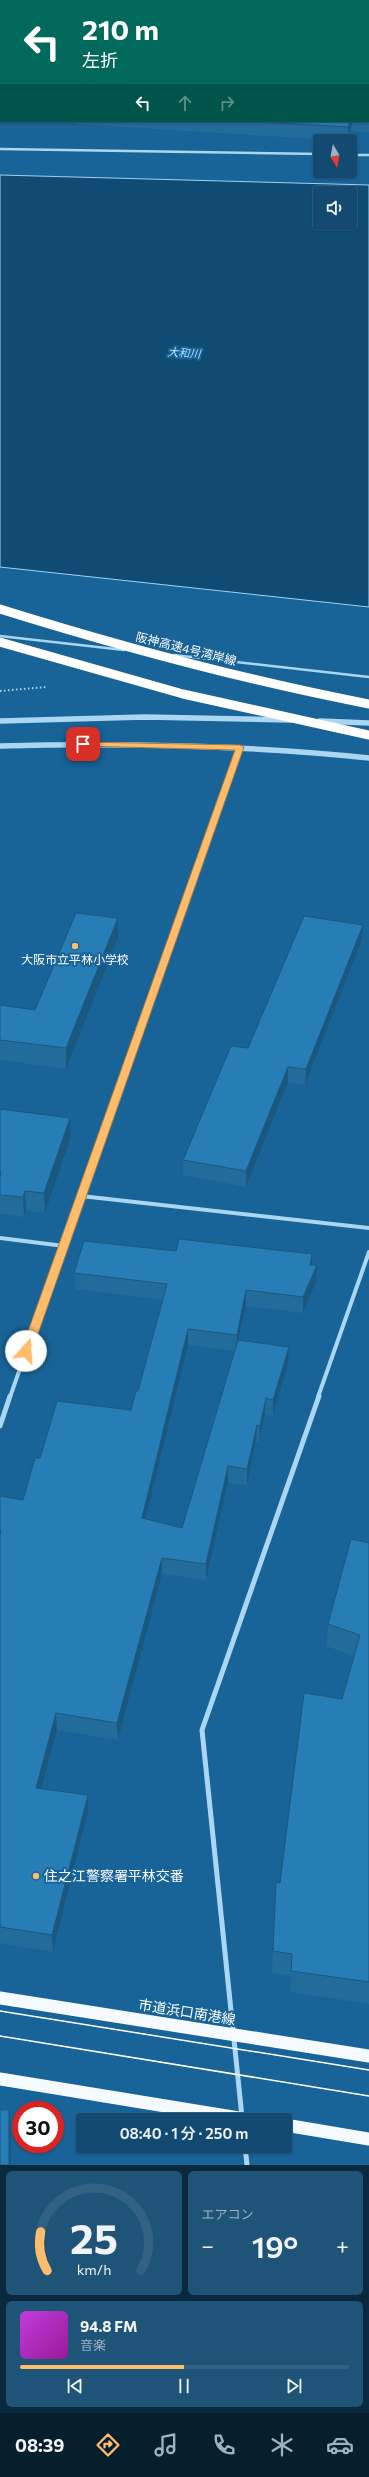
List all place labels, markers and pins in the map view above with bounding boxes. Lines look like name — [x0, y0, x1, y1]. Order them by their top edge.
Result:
pin — [66, 727, 100, 761]
marker: 大阪市立平林小学校 — [70, 941, 80, 951]
place label: 大阪市立平林小学校 — [21, 952, 129, 966]
place label: 住之江警察署平林交番 — [44, 1867, 184, 1884]
marker: 住之江警察署平林交番 — [31, 1871, 41, 1881]

